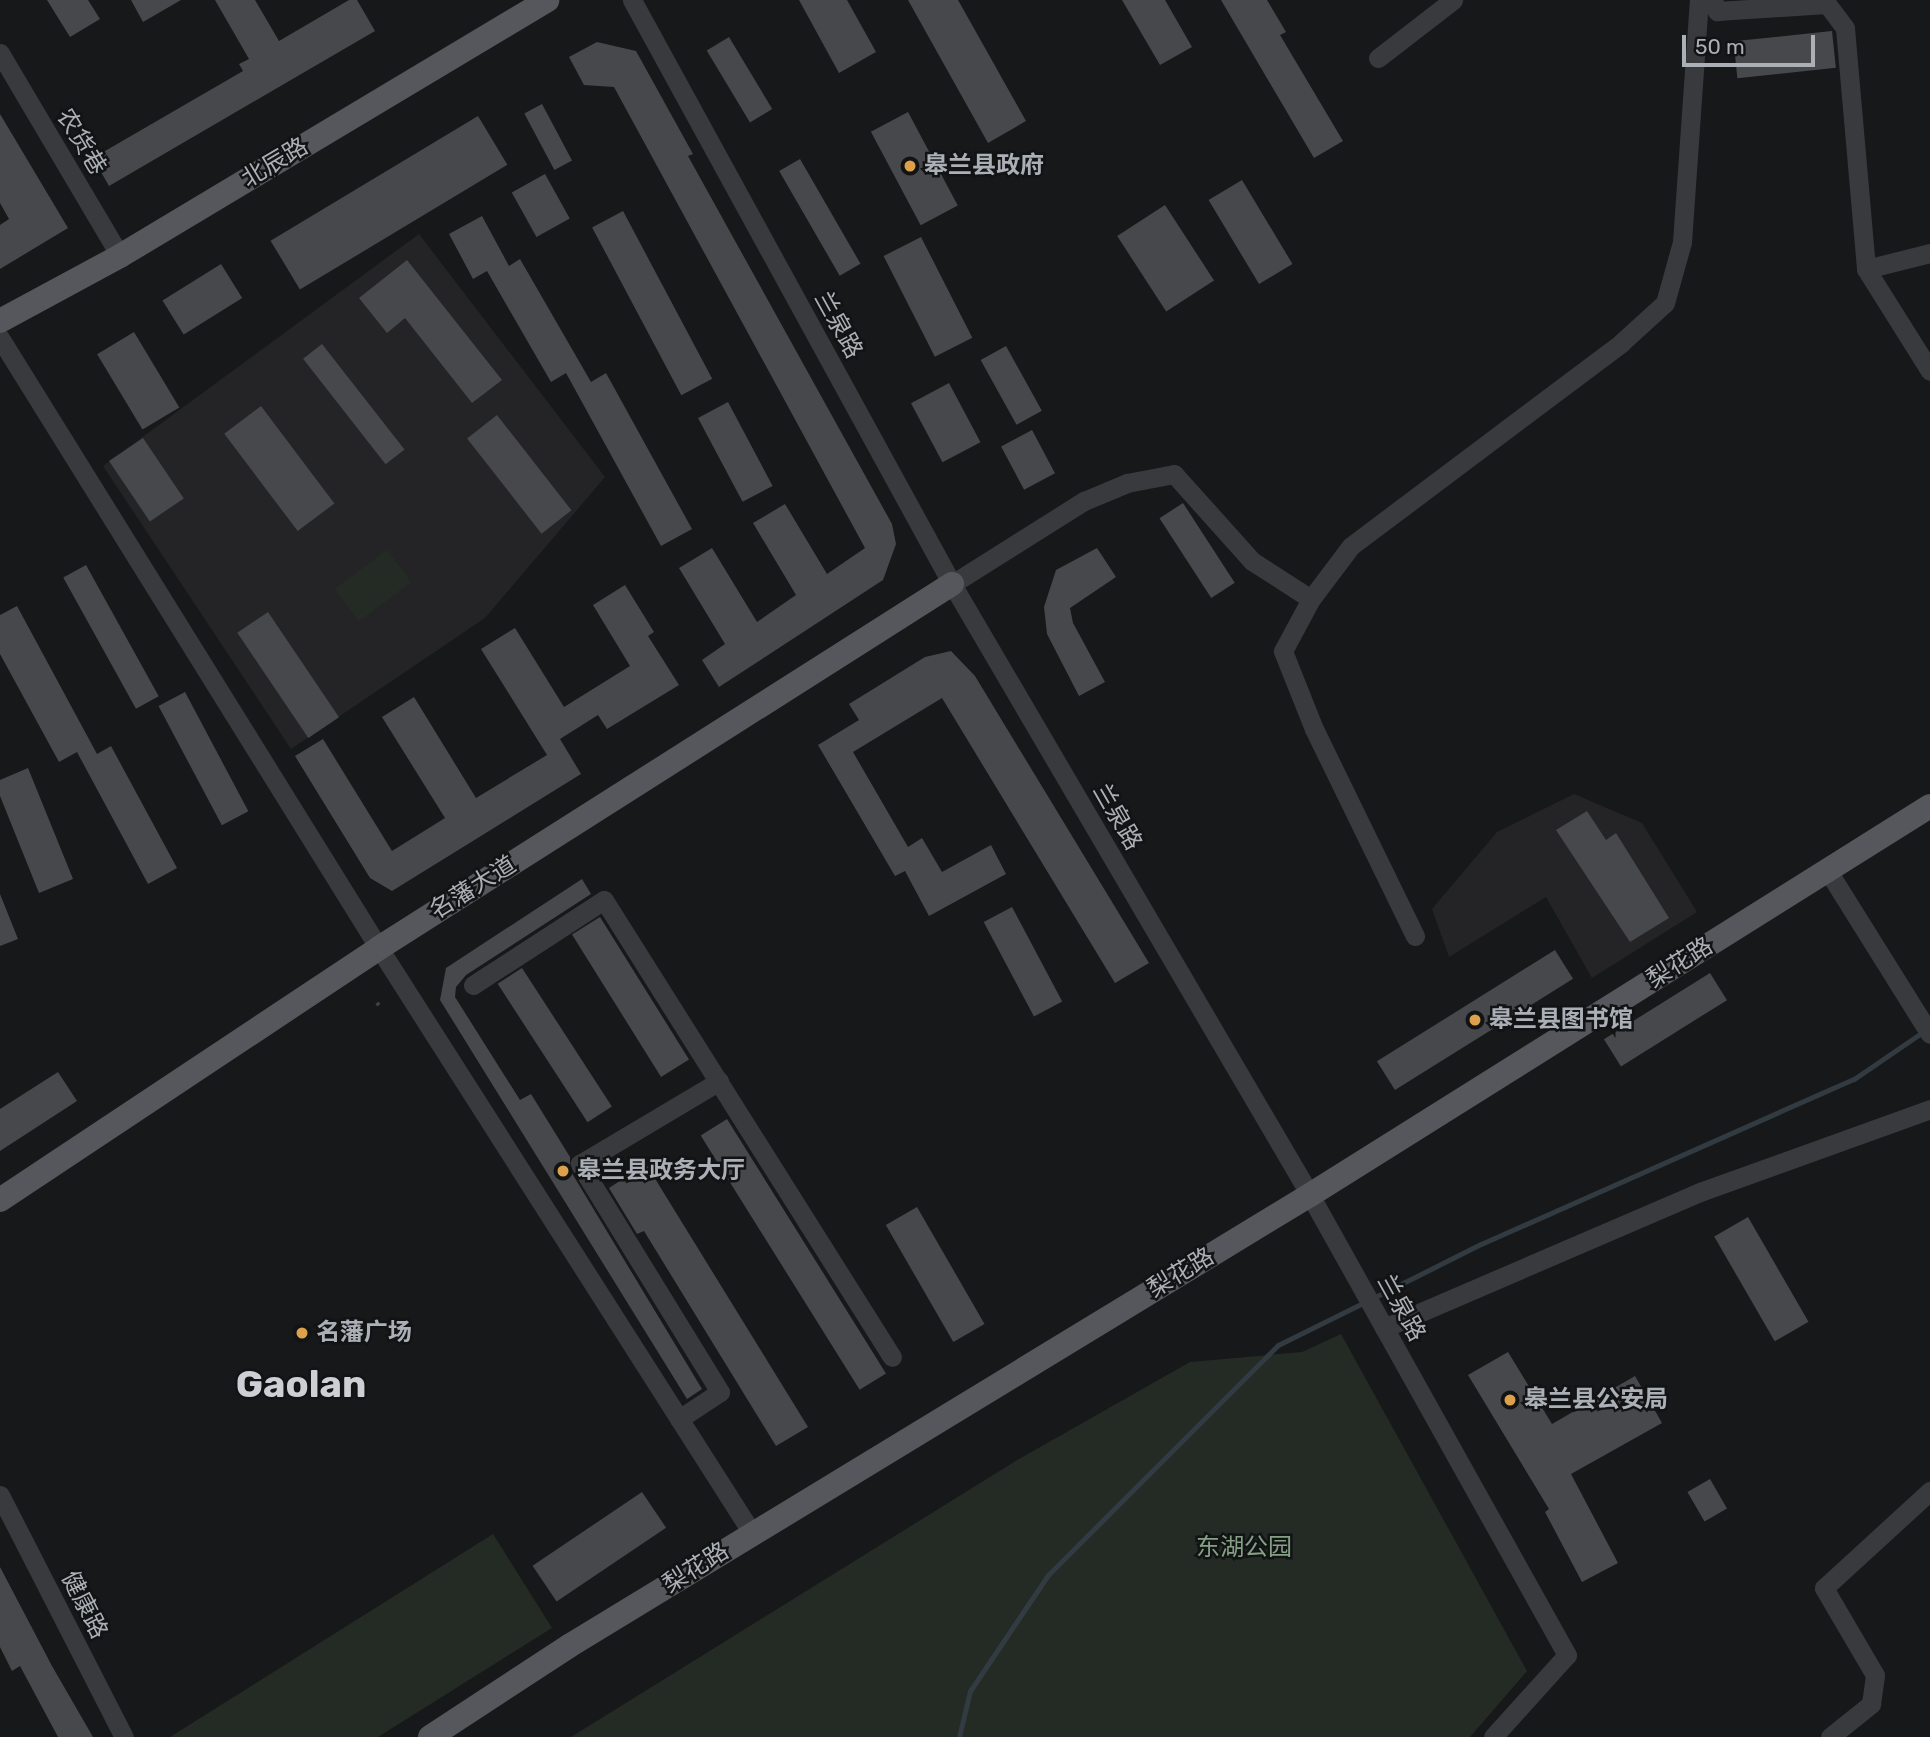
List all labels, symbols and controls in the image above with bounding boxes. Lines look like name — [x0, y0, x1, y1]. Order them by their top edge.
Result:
scale bar — [1685, 21, 1818, 65]
text: 50 m — [1695, 34, 1745, 59]
street label: 农货巷 — [50, 104, 112, 180]
street label: 北辰路 — [237, 132, 313, 194]
place label: 皋兰县政府 — [924, 152, 1044, 180]
marker: 皋兰县政府 — [902, 158, 918, 174]
street label: 兰泉路 — [808, 287, 868, 363]
street label: 兰泉路 — [1087, 779, 1147, 855]
street label: 名藩大道 — [425, 850, 521, 926]
street label: 梨花路 — [1642, 932, 1718, 994]
place label: 皋兰县图书馆 — [1489, 1006, 1633, 1034]
marker: 皋兰县图书馆 — [1467, 1012, 1483, 1028]
place label: 皋兰县政务大厅 — [577, 1157, 745, 1185]
marker: 皋兰县政务大厅 — [555, 1163, 571, 1179]
street label: 梨花路 — [1143, 1242, 1219, 1304]
street label: 兰泉路 — [1371, 1270, 1431, 1346]
place label: 名藩广场 — [316, 1319, 412, 1347]
marker: 名藩广场 — [294, 1325, 310, 1341]
district label: Gaolan — [236, 1362, 366, 1408]
place label: 皋兰县公安局 — [1524, 1386, 1668, 1414]
marker: 皋兰县公安局 — [1502, 1392, 1518, 1408]
park label: 东湖公园 — [1196, 1534, 1292, 1562]
street label: 梨花路 — [658, 1537, 734, 1599]
street label: 健康路 — [55, 1566, 113, 1644]

